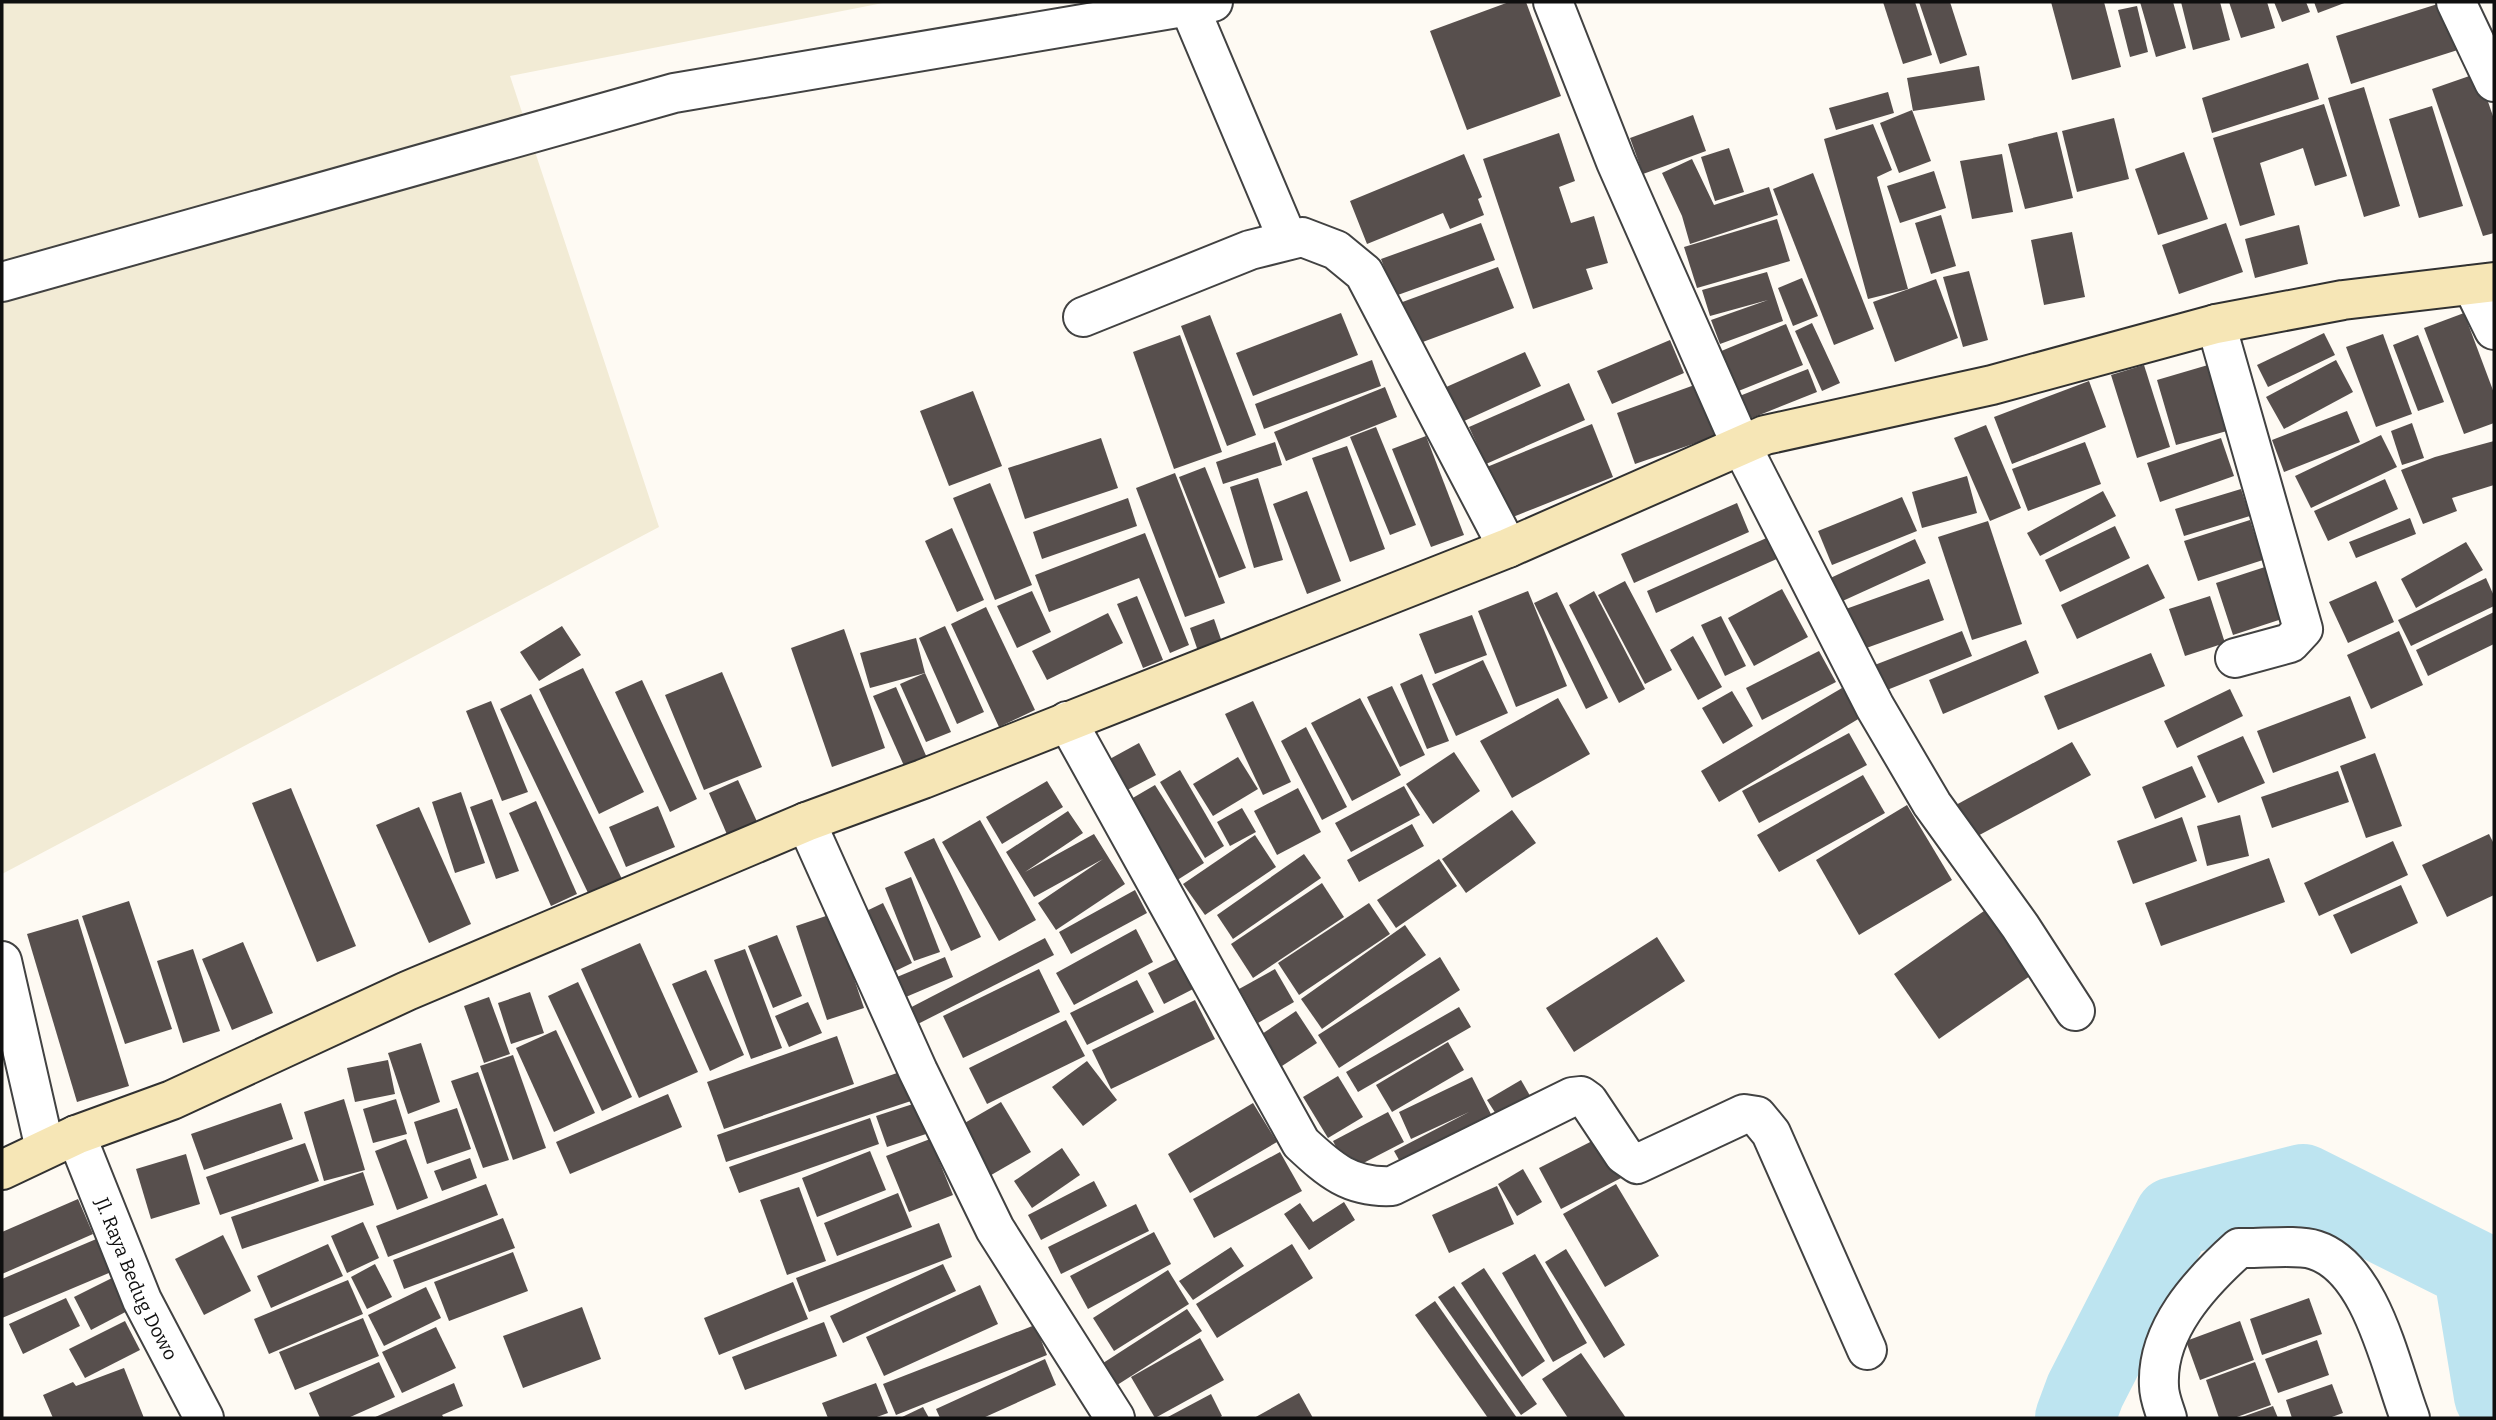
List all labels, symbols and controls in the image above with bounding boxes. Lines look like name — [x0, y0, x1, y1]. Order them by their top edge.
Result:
street label: Jl. Raya Bedug Dowo — [90, 1193, 182, 1364]

